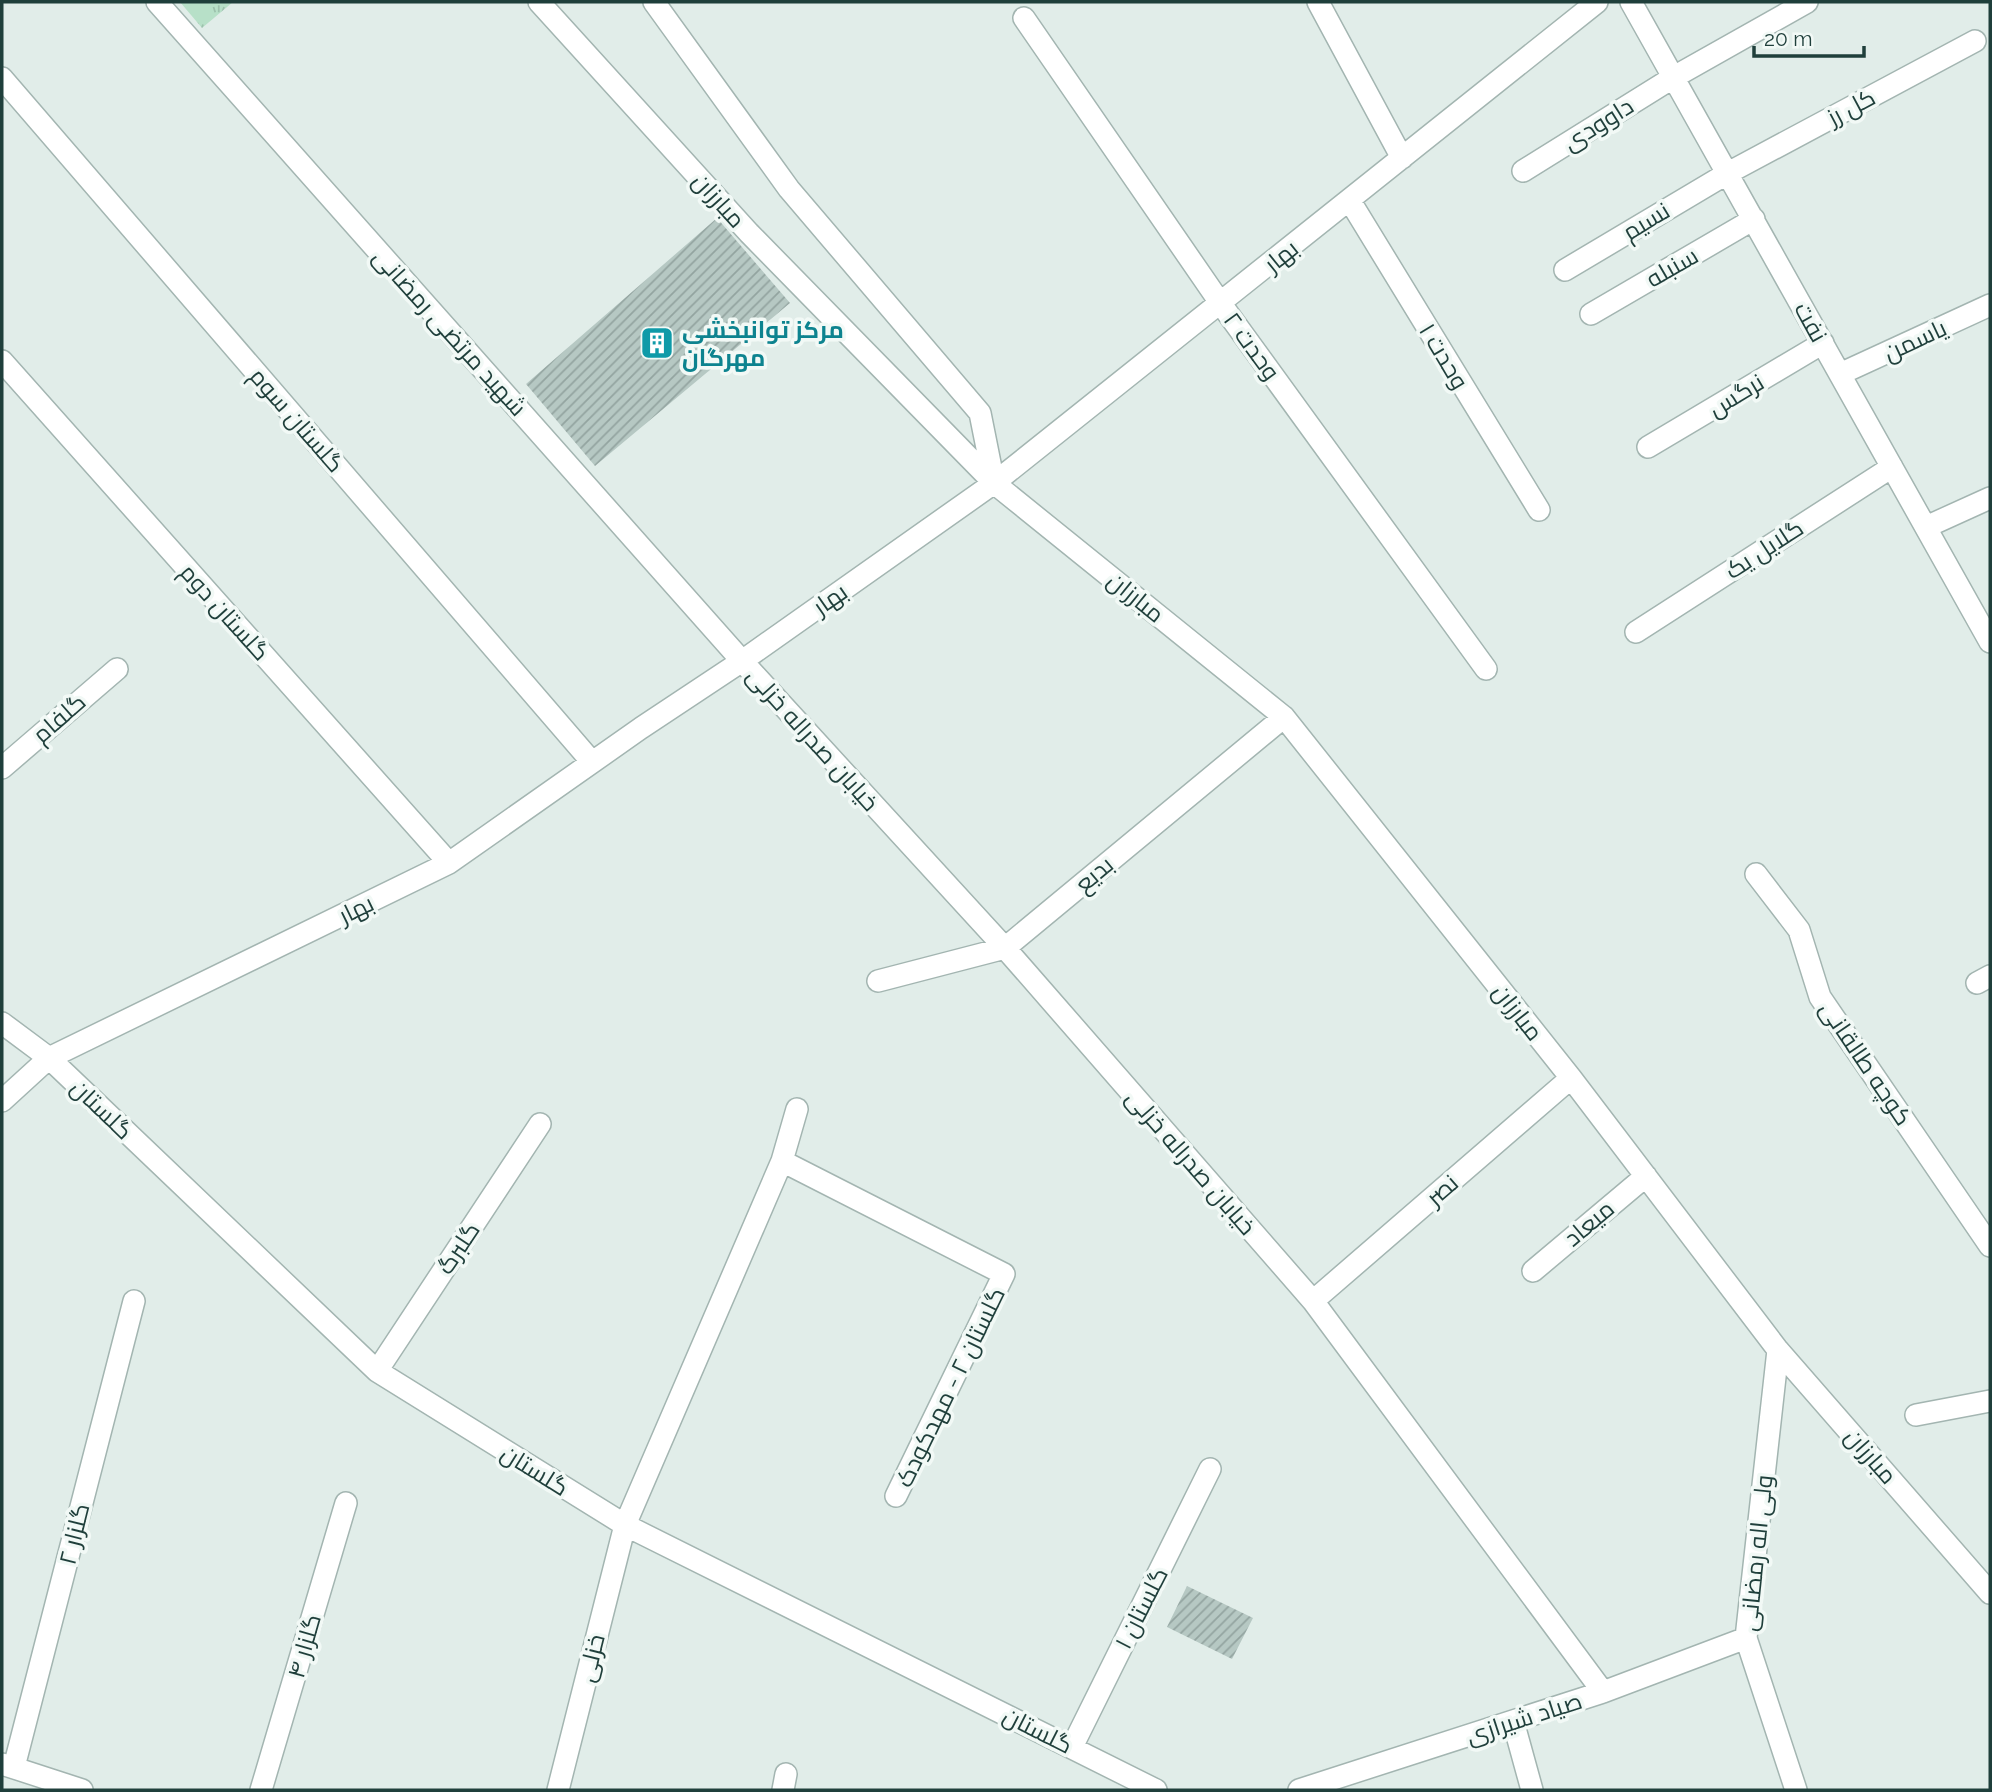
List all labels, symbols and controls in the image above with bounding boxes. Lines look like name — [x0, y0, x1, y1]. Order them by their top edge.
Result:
scale bar — [1754, 14, 1864, 58]
text: 20 m — [1764, 26, 1812, 51]
street label: کل رز — [1820, 82, 1880, 133]
street label: داوودی — [1558, 91, 1638, 157]
street label: مبارزان — [687, 166, 751, 234]
street label: نسیم — [1617, 196, 1676, 248]
street label: بهار — [1256, 234, 1304, 280]
street label: سنبله — [1641, 241, 1703, 293]
street label: شهید مرتضی رمضانی — [367, 242, 533, 422]
street label: نفت — [1788, 297, 1834, 347]
street label: وحدت ۲ — [1218, 306, 1286, 386]
street label: یاسمن — [1879, 313, 1952, 367]
place label: مرکز توانبخشی مهرگان — [682, 315, 844, 372]
street label: وحدت ۱ — [1413, 318, 1475, 394]
building icon: مرکز توانبخشی مهرگان — [638, 324, 676, 362]
street label: گلستان سوم — [242, 362, 350, 480]
street label: نرگس — [1703, 367, 1769, 423]
street label: گلایل یک — [1719, 513, 1809, 585]
street label: گلستان دوم — [173, 558, 276, 668]
street label: مبارزان — [1102, 565, 1170, 629]
street label: بهار — [805, 577, 853, 622]
street label: خیابان صدراله خزلی — [741, 661, 885, 817]
street label: گلفام — [26, 687, 93, 750]
street label: بدیع — [1069, 850, 1120, 900]
street label: بهار — [332, 888, 378, 931]
street label: مبارزان — [1487, 978, 1549, 1046]
street label: کوچه طالقانی — [1812, 995, 1918, 1132]
street label: گلستان — [65, 1073, 139, 1145]
street label: خیابان صدراله خزلی — [1120, 1083, 1262, 1241]
street label: نصر — [1418, 1168, 1464, 1213]
street label: میعاد — [1558, 1194, 1620, 1252]
street label: گلبرگ — [430, 1216, 486, 1280]
street label: گلستان ۲ - مهدکودک — [889, 1282, 1011, 1492]
street label: مبارزان — [1839, 1422, 1903, 1490]
street label: گلستان — [496, 1438, 574, 1502]
street label: ولی اله رمضانی — [1733, 1473, 1779, 1633]
street label: گلزار ۲ — [52, 1500, 96, 1568]
street label: گلستان ۱ — [1108, 1562, 1174, 1654]
street label: گلزار ۴ — [281, 1610, 327, 1682]
street label: خزلی — [571, 1631, 611, 1685]
street label: صیاد شیرازی — [1463, 1686, 1585, 1750]
street label: گلستان — [998, 1700, 1078, 1760]

